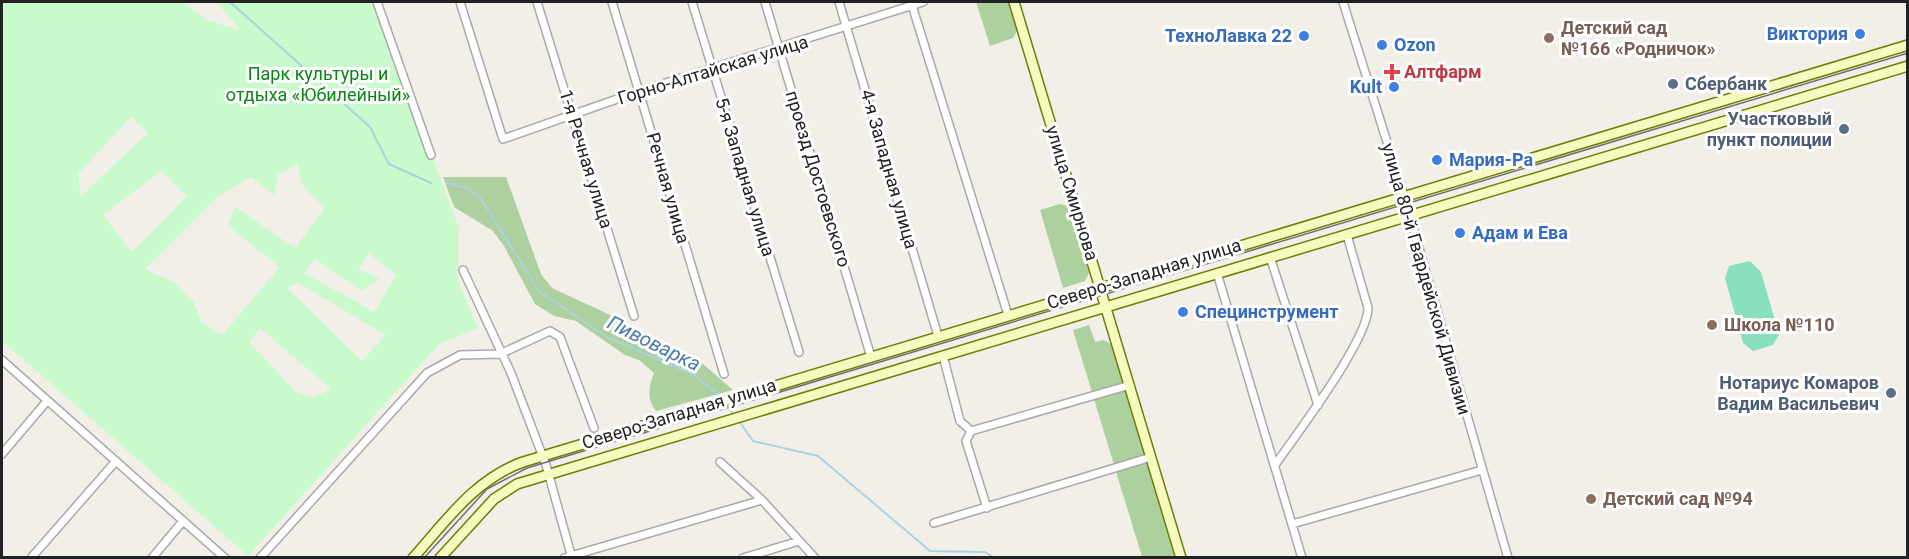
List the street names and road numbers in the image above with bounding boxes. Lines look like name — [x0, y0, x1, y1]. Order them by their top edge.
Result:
street label: Горно-Алтайская улица — [615, 31, 811, 109]
street label: 1-я Речная улица — [555, 87, 618, 231]
street label: 4-я Западная улица — [857, 87, 922, 251]
street label: проезд Достоевского — [782, 88, 855, 270]
street label: 5-я Западная улица — [711, 95, 780, 259]
street label: улица Смирнова — [1042, 123, 1103, 263]
street label: Речная улица — [643, 130, 694, 246]
street label: улица 80-й Гвардейской Дивизии — [1378, 141, 1475, 417]
street label: Северо-Западная улица — [1044, 234, 1243, 313]
street label: Северо-Западная улица — [579, 374, 778, 453]

